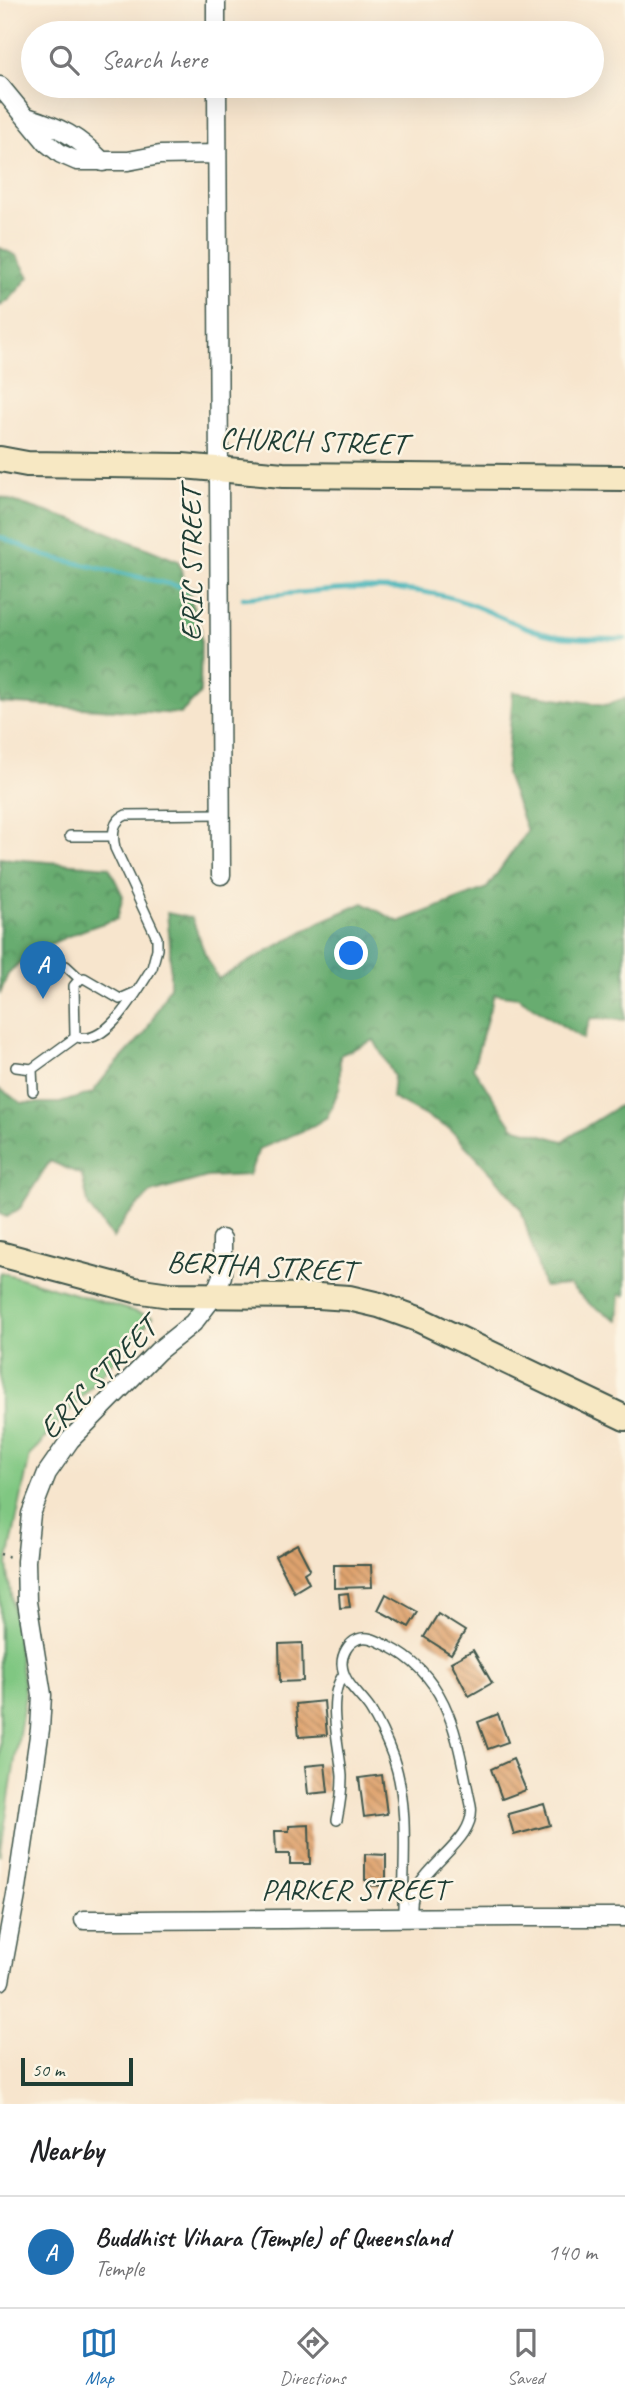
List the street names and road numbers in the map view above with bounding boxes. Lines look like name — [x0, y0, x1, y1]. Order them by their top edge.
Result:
street label: CHURCH STREET — [219, 419, 414, 463]
street label: ERIC STREET — [172, 480, 210, 641]
street label: BERTHA STREET — [166, 1242, 363, 1290]
street label: ERIC STREET — [31, 1304, 170, 1447]
street label: PARKER STREET — [261, 1870, 454, 1908]

